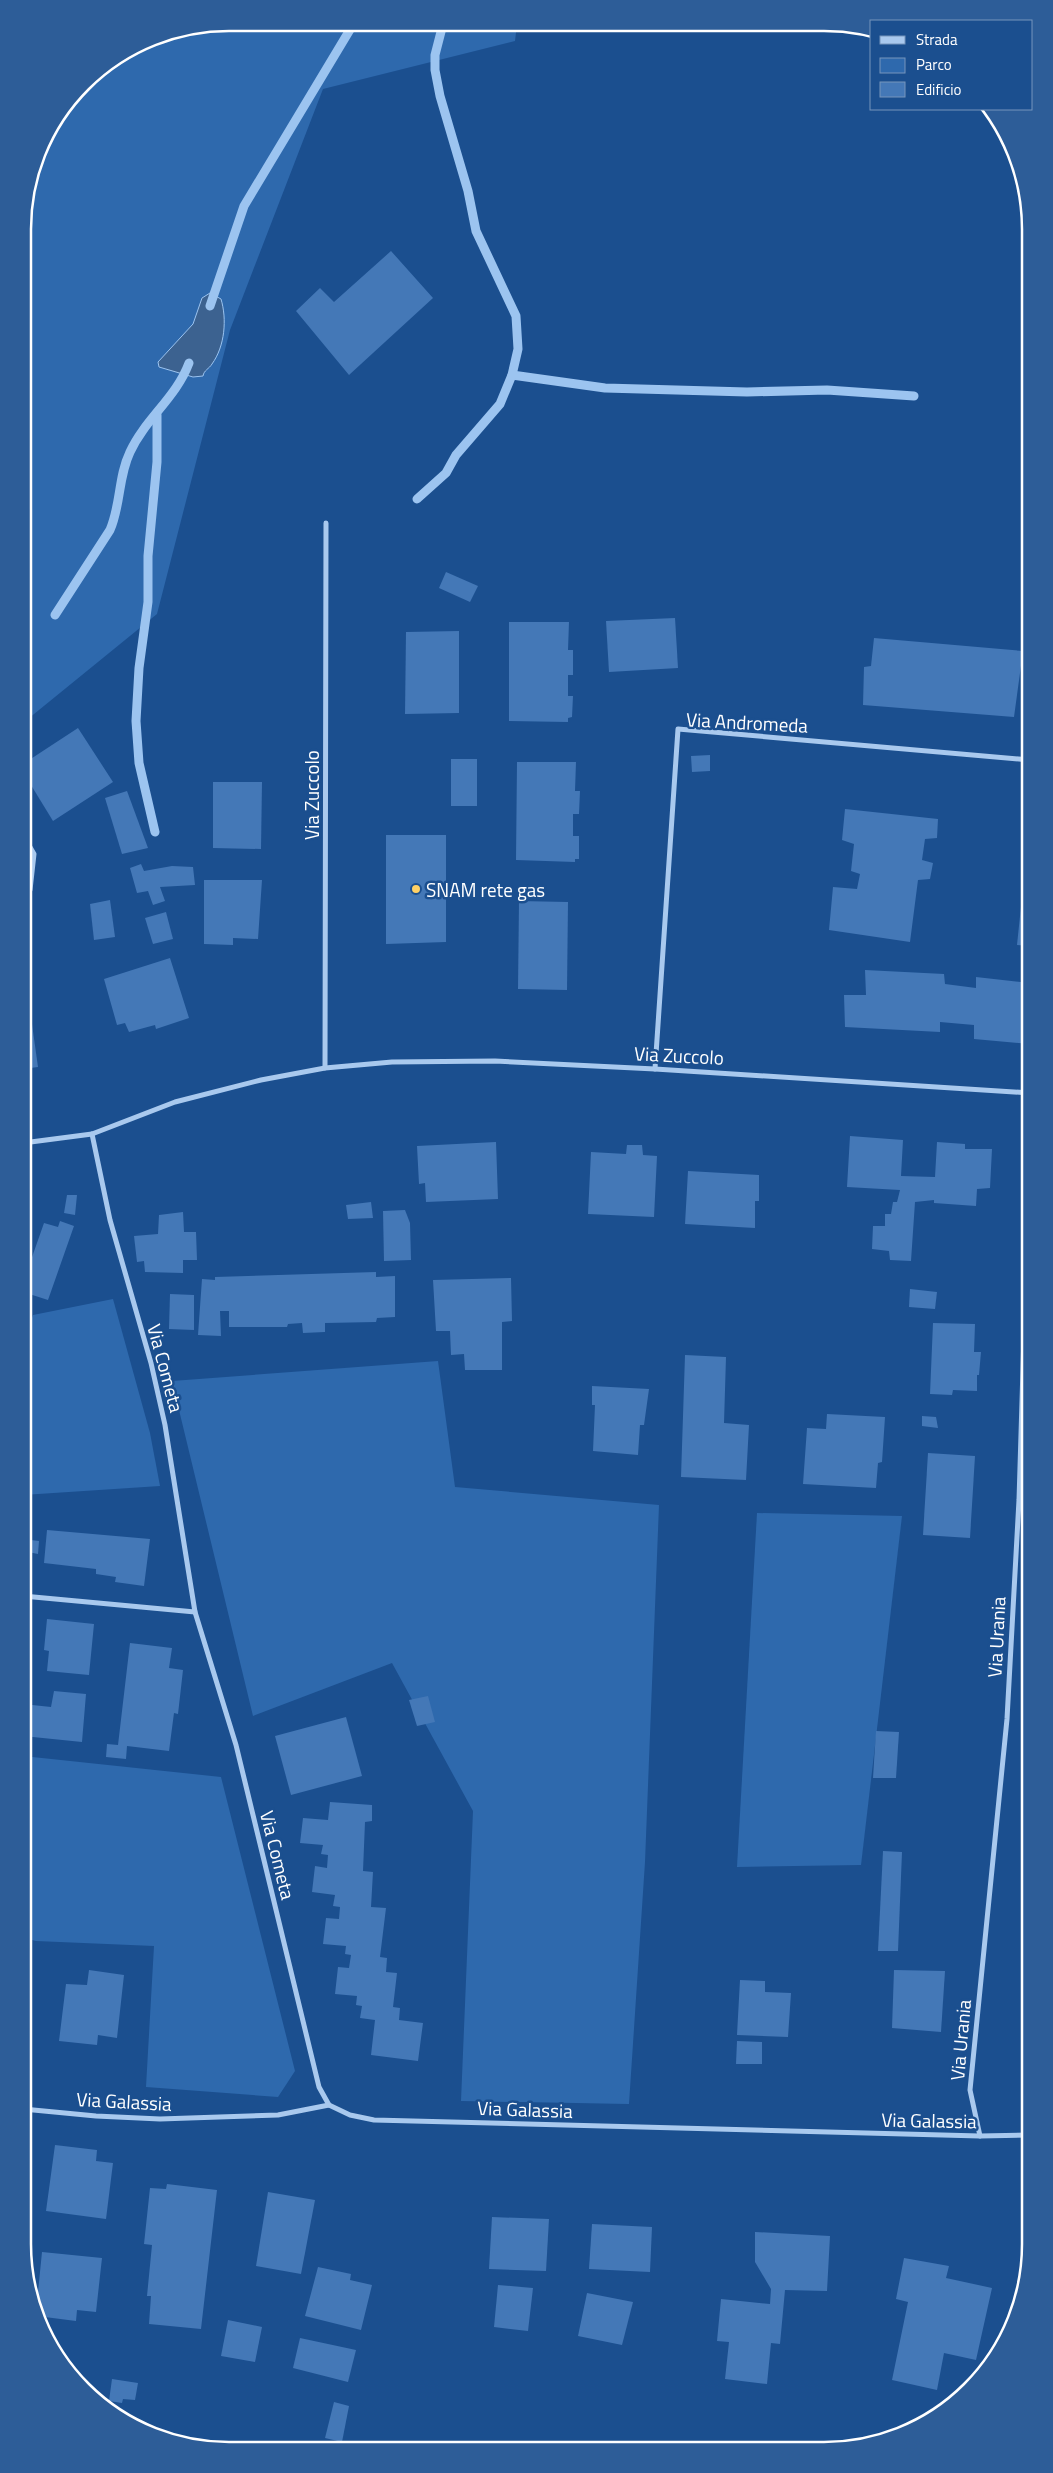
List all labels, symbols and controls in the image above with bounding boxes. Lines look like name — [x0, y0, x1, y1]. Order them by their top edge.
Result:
legend — [870, 20, 1033, 110]
text: Strada — [916, 28, 958, 51]
text: Parco — [916, 53, 952, 76]
text: Edificio — [916, 78, 961, 101]
street label: Via Andromeda — [685, 704, 809, 740]
street label: Via Zuccolo — [297, 750, 326, 840]
place label: SNAM rete gas — [426, 875, 545, 904]
marker: SNAM rete gas — [410, 883, 422, 895]
street label: Via Zuccolo — [633, 1038, 725, 1072]
street label: Via Cometa — [140, 1320, 192, 1416]
street label: Via Urania — [979, 1595, 1013, 1678]
street label: Via Cometa — [253, 1807, 303, 1903]
street label: Via Urania — [942, 1998, 978, 2082]
street label: Via Galassia — [76, 2084, 173, 2118]
street label: Via Galassia — [477, 2093, 574, 2125]
street label: Via Galassia — [881, 2105, 977, 2135]

